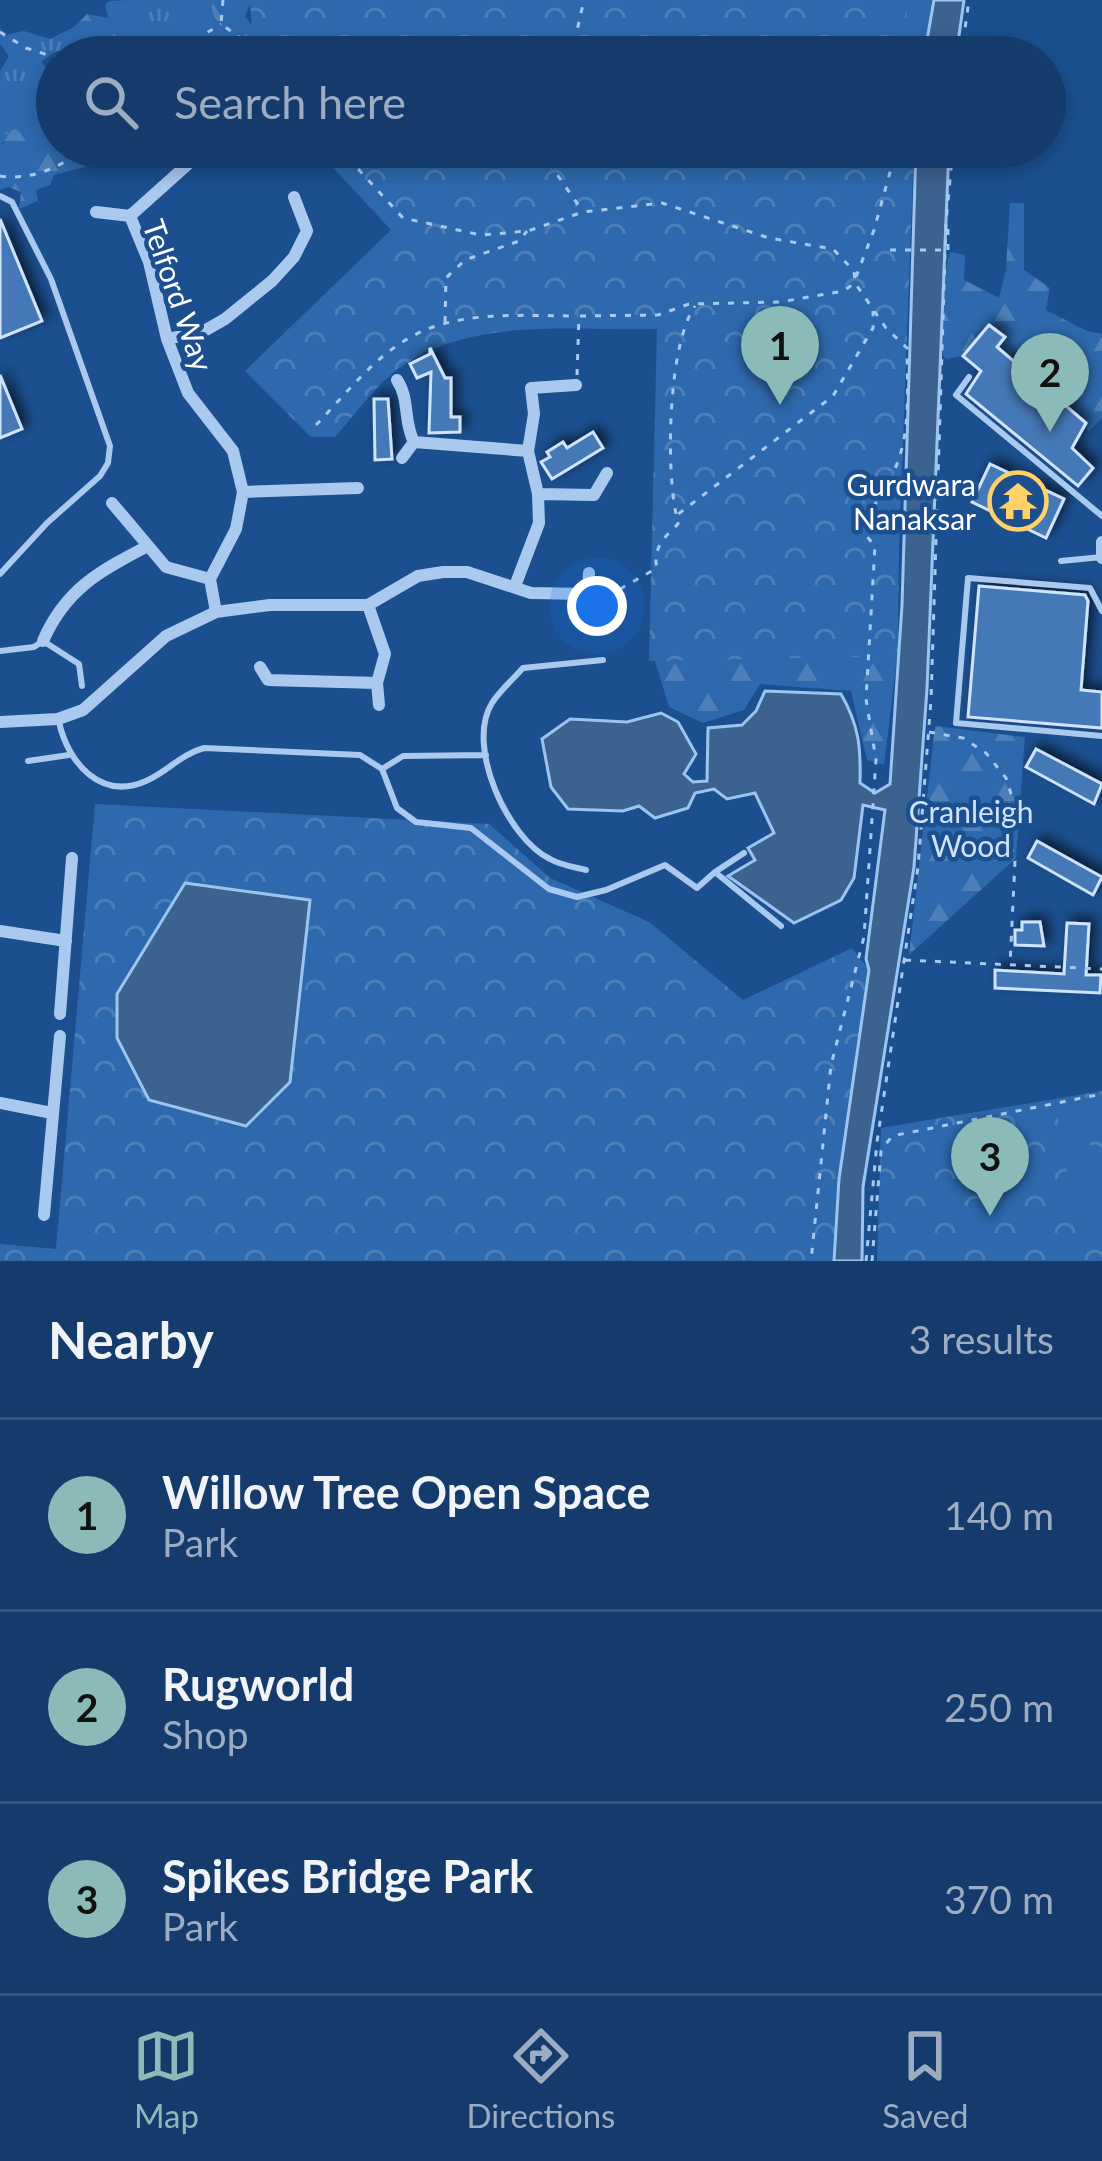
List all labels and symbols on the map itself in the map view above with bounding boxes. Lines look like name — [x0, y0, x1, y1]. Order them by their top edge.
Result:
street label: Telford Way — [136, 215, 222, 376]
pin: 1 — [741, 306, 819, 405]
pin: 2 — [1011, 333, 1089, 432]
place label: Gurdwara Nanaksar — [847, 466, 976, 536]
temple icon: Gurdwara Nanaksar — [987, 470, 1049, 532]
your location — [567, 576, 627, 636]
park label: Cranleigh Wood — [909, 793, 1033, 863]
pin: 3 — [951, 1117, 1029, 1216]

